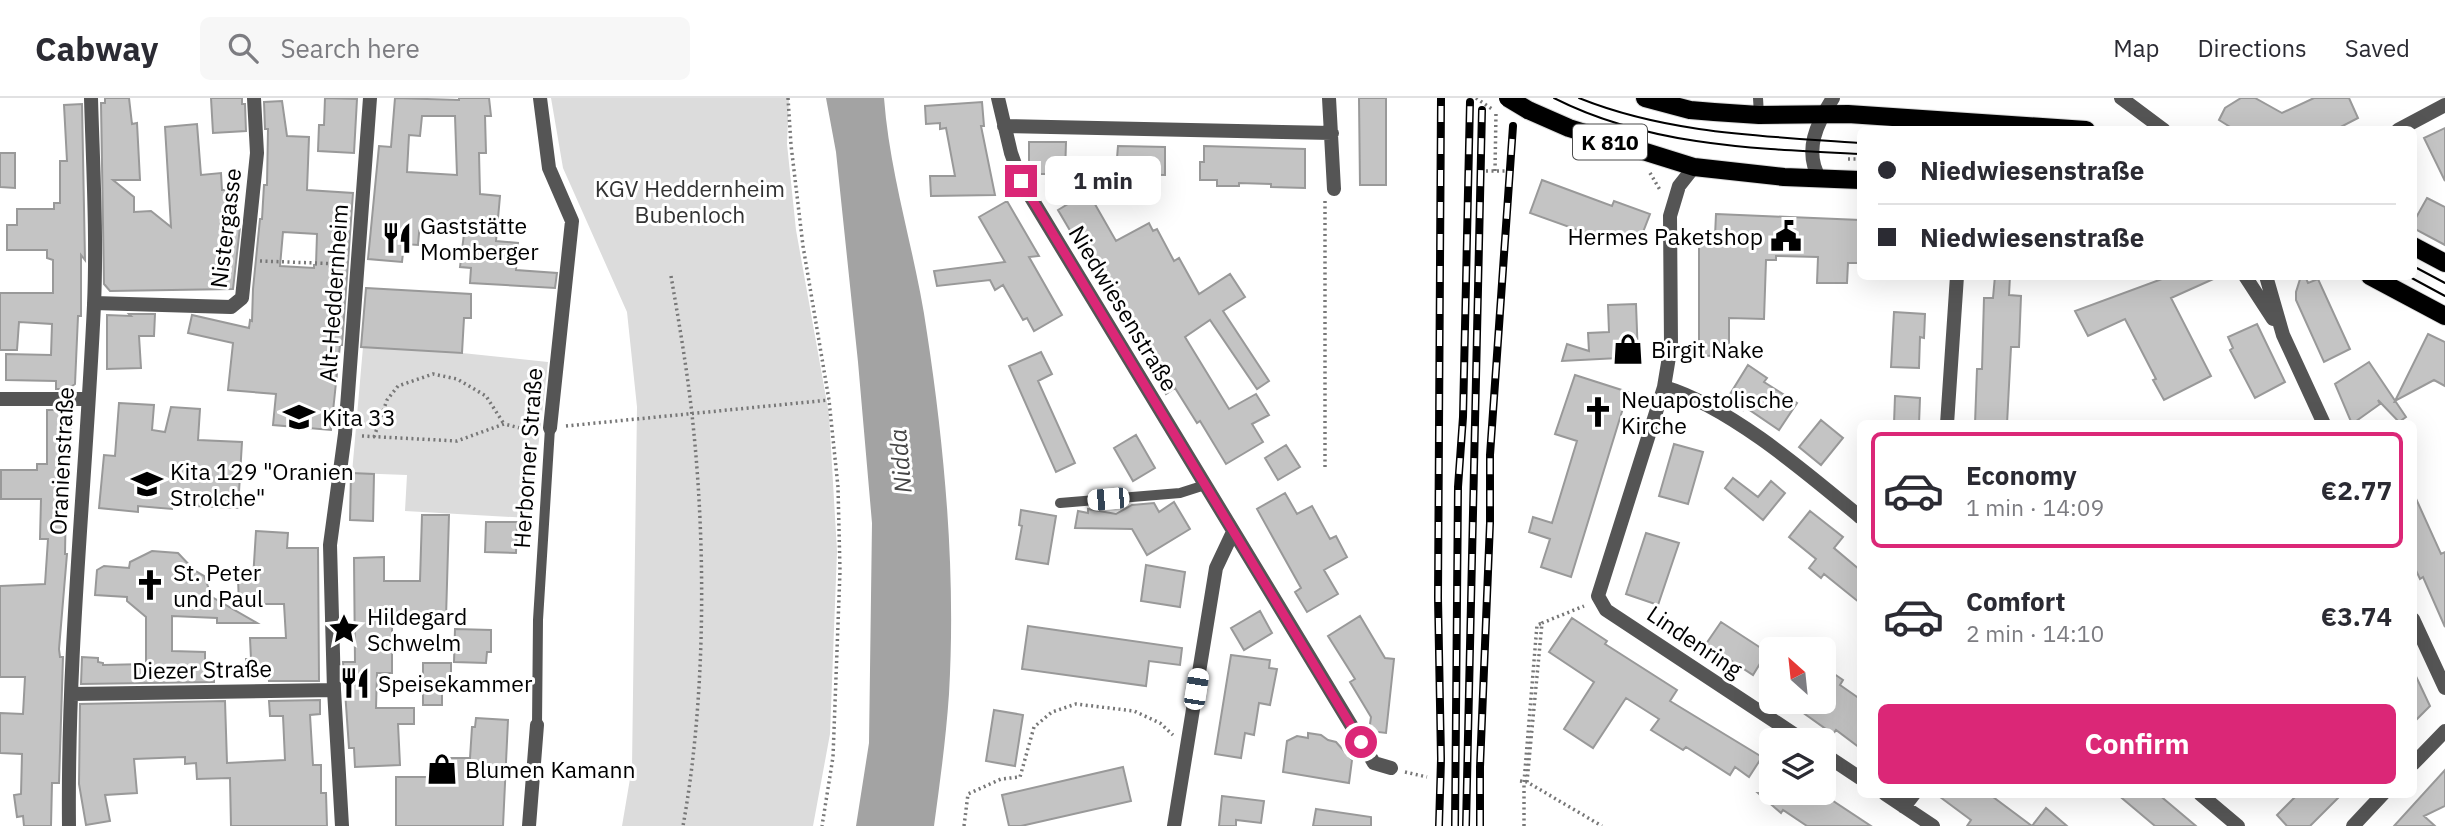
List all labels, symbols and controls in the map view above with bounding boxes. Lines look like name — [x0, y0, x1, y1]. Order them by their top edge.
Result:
search box — [200, 17, 690, 80]
text: Cabway — [35, 27, 158, 70]
icon: search — [224, 29, 262, 67]
text: Search here — [280, 31, 420, 65]
text: Map — [2113, 32, 2159, 64]
text: Directions — [2197, 32, 2307, 64]
text: Saved — [2345, 32, 2410, 64]
road number: K 810 — [1573, 124, 1647, 159]
text: Niedwiesenstraße — [1920, 153, 2144, 187]
callout: 1 min — [1046, 156, 1161, 206]
route end — [1005, 165, 1037, 197]
text: 1 min — [1073, 165, 1133, 195]
street label: Nistergasse — [203, 166, 247, 290]
park label: KGV Heddernheim Bubenloch — [595, 173, 785, 229]
street label: Alt-Heddernheim — [312, 203, 354, 383]
place label: Gaststätte Momberger — [420, 210, 539, 266]
public building icon: Hermes Paketshop — [1769, 219, 1803, 253]
street label: Niedwiesenstraße — [1063, 220, 1185, 396]
text: Niedwiesenstraße — [1920, 220, 2144, 254]
restaurant icon: Gaststätte Momberger — [380, 221, 414, 255]
place label: Hermes Paketshop — [1567, 221, 1763, 251]
shop icon: Birgit Nake — [1611, 332, 1645, 366]
place label: Birgit Nake — [1651, 334, 1764, 364]
street label: Herborner Straße — [506, 367, 548, 549]
place label: Neuapostolische Kirche — [1621, 384, 1794, 440]
street label: Oranienstraße — [42, 386, 80, 536]
church icon: Neuapostolische Kirche — [1581, 395, 1615, 429]
school or university icon: Kita 33 — [282, 400, 316, 434]
place label: Kita 33 — [322, 402, 396, 432]
water label: Nidda — [881, 427, 919, 495]
place label: Kita 129 "Oranien Strolche" — [170, 456, 354, 512]
text: Economy — [1966, 458, 2077, 492]
icon: car — [1882, 459, 1945, 522]
school or university icon: Kita 129 "Oranien Strolche" — [130, 467, 164, 501]
text: €2.77 — [2321, 473, 2392, 507]
car — [1087, 487, 1130, 511]
text: 1 min · 14:09 — [1966, 492, 2104, 522]
place label: St. Peter und Paul — [173, 557, 263, 613]
church icon: St. Peter und Paul — [133, 568, 167, 602]
text: Comfort — [1966, 584, 2065, 618]
icon: car — [1882, 585, 1945, 648]
street label: Lindenring — [1642, 598, 1748, 684]
text: €3.74 — [2321, 599, 2392, 633]
place label: Hildegard Schwelm — [367, 601, 467, 657]
place icon: Hildegard Schwelm — [327, 612, 361, 646]
text: 2 min · 14:10 — [1966, 618, 2104, 648]
north arrow — [1759, 637, 1836, 714]
map controls — [1759, 637, 1836, 805]
street label: Diezer Straße — [132, 653, 272, 685]
restaurant icon: Speisekammer — [338, 666, 372, 700]
car — [1183, 667, 1210, 711]
place label: Speisekammer — [378, 668, 533, 698]
button: Confirm — [1878, 704, 2396, 784]
route start — [1345, 726, 1377, 758]
button: layers — [1759, 728, 1836, 805]
shop icon: Blumen Kamann — [425, 752, 459, 786]
place label: Blumen Kamann — [465, 754, 636, 784]

